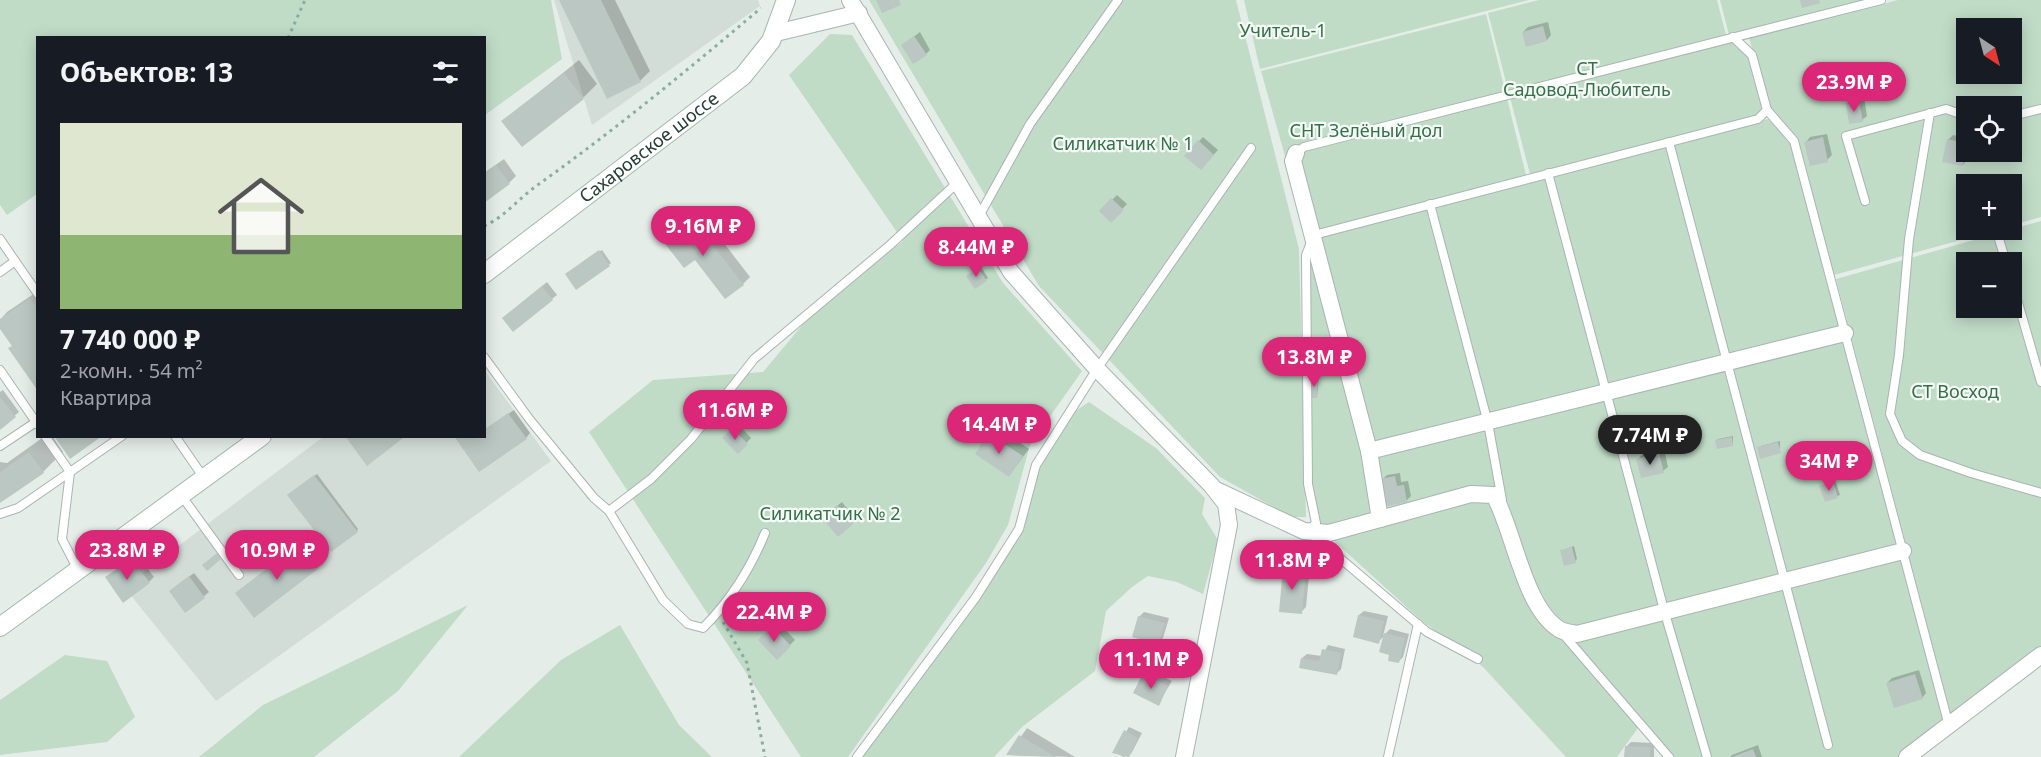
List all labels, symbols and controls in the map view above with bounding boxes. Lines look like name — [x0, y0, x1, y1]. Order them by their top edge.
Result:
park label: Учитель-1 — [1239, 18, 1327, 42]
north arrow — [1956, 18, 2022, 84]
map controls — [1956, 18, 2022, 318]
text: Объектов: 13 — [60, 54, 233, 90]
icon: filters — [429, 56, 462, 89]
park label: СТ Садовод-Любитель — [1503, 56, 1671, 101]
pin: 23.9M ₽ — [1799, 62, 1909, 113]
text: 23.9M ₽ — [1816, 68, 1892, 95]
street label: Сахаровское шоссе — [574, 86, 723, 208]
button: locate — [1956, 96, 2022, 162]
park label: СНТ Зелёный дол — [1289, 118, 1443, 142]
park label: Силикатчик № 1 — [1052, 131, 1194, 155]
icon: home — [207, 162, 315, 270]
button: + — [1956, 174, 2022, 240]
pin: 9.16M ₽ — [648, 206, 758, 257]
text: 9.16M ₽ — [665, 212, 741, 239]
pin: 8.44M ₽ — [921, 227, 1031, 278]
text: 8.44M ₽ — [938, 233, 1014, 260]
button: − — [1956, 252, 2022, 318]
text: 7 740 000 ₽ — [60, 321, 200, 357]
pin: 13.8M ₽ — [1259, 337, 1369, 388]
text: 13.8M ₽ — [1276, 343, 1352, 370]
text: 2-комн. · 54 m² — [60, 357, 203, 384]
park label: СТ Восход — [1911, 379, 1999, 403]
text: Квартира — [60, 384, 152, 411]
pin: 11.6M ₽ — [680, 390, 790, 441]
text: 11.6M ₽ — [697, 396, 773, 423]
pin: 14.4M ₽ — [944, 404, 1054, 455]
text: 14.4M ₽ — [961, 410, 1037, 437]
pin: 7.74M ₽ — [1595, 415, 1705, 466]
text: 7.74M ₽ — [1612, 421, 1688, 448]
pin: 34M ₽ — [1787, 441, 1871, 492]
text: 34M ₽ — [1800, 447, 1858, 474]
park label: Силикатчик № 2 — [759, 501, 901, 525]
pin: 23.8M ₽ — [72, 530, 182, 581]
pin: 10.9M ₽ — [222, 530, 332, 581]
text: 23.8M ₽ — [89, 536, 165, 563]
text: 10.9M ₽ — [239, 536, 315, 563]
pin: 11.8M ₽ — [1237, 540, 1347, 591]
text: 11.8M ₽ — [1254, 546, 1330, 573]
pin: 22.4M ₽ — [719, 592, 829, 643]
text: 22.4M ₽ — [736, 598, 812, 625]
pin: 11.1M ₽ — [1096, 639, 1206, 690]
text: 11.1M ₽ — [1113, 645, 1189, 672]

